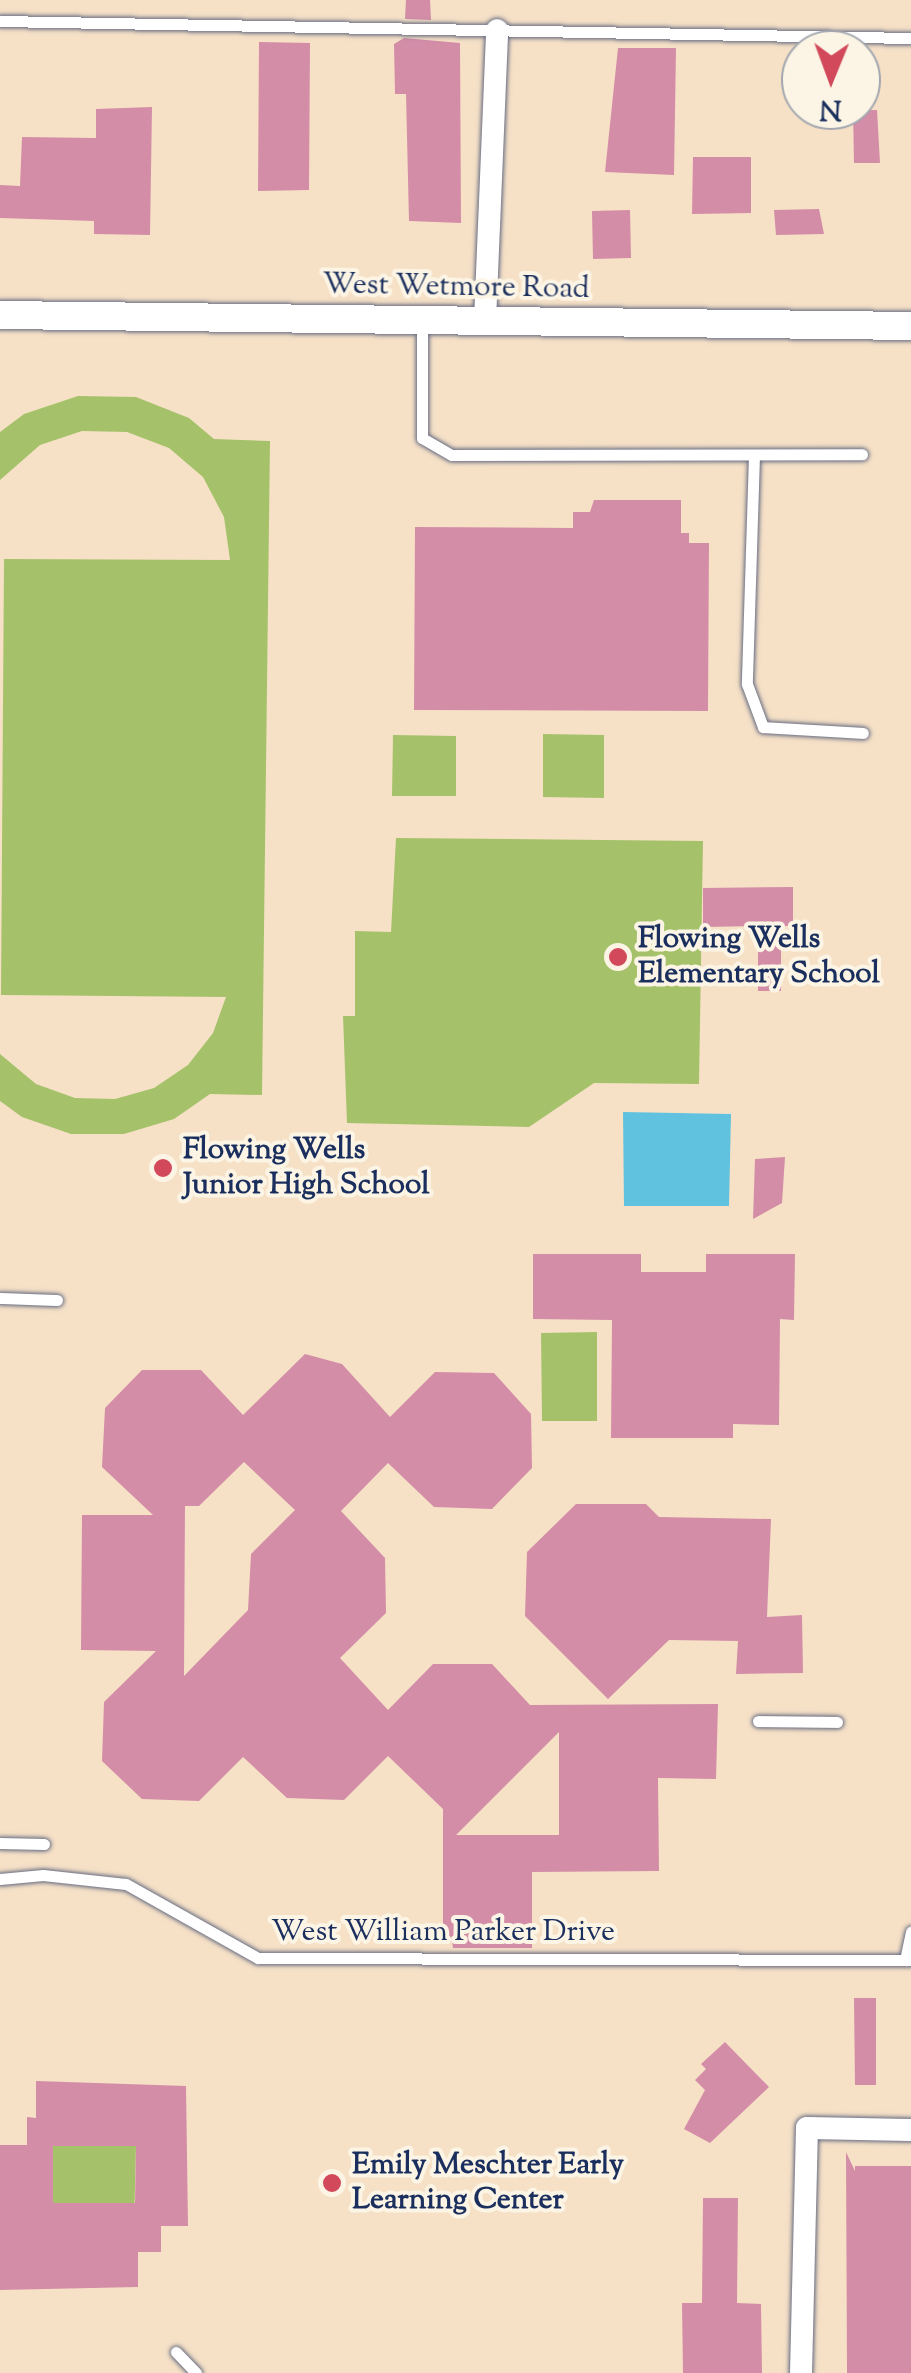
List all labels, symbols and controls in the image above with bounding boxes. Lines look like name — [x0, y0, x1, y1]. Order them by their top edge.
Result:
north arrow — [781, 30, 881, 130]
text: N — [819, 88, 842, 128]
street label: West Wetmore Road — [322, 268, 590, 308]
place label: Flowing Wells Elementary School — [638, 922, 880, 992]
marker: Flowing Wells Elementary School — [607, 946, 629, 968]
place label: Flowing Wells Junior High School — [183, 1133, 430, 1204]
marker: Flowing Wells Junior High School — [152, 1157, 174, 1179]
street label: West William Parker Drive — [271, 1915, 615, 1951]
place label: Emily Meschter Early Learning Center — [352, 2148, 624, 2218]
marker: Emily Meschter Early Learning Center — [321, 2172, 343, 2194]

